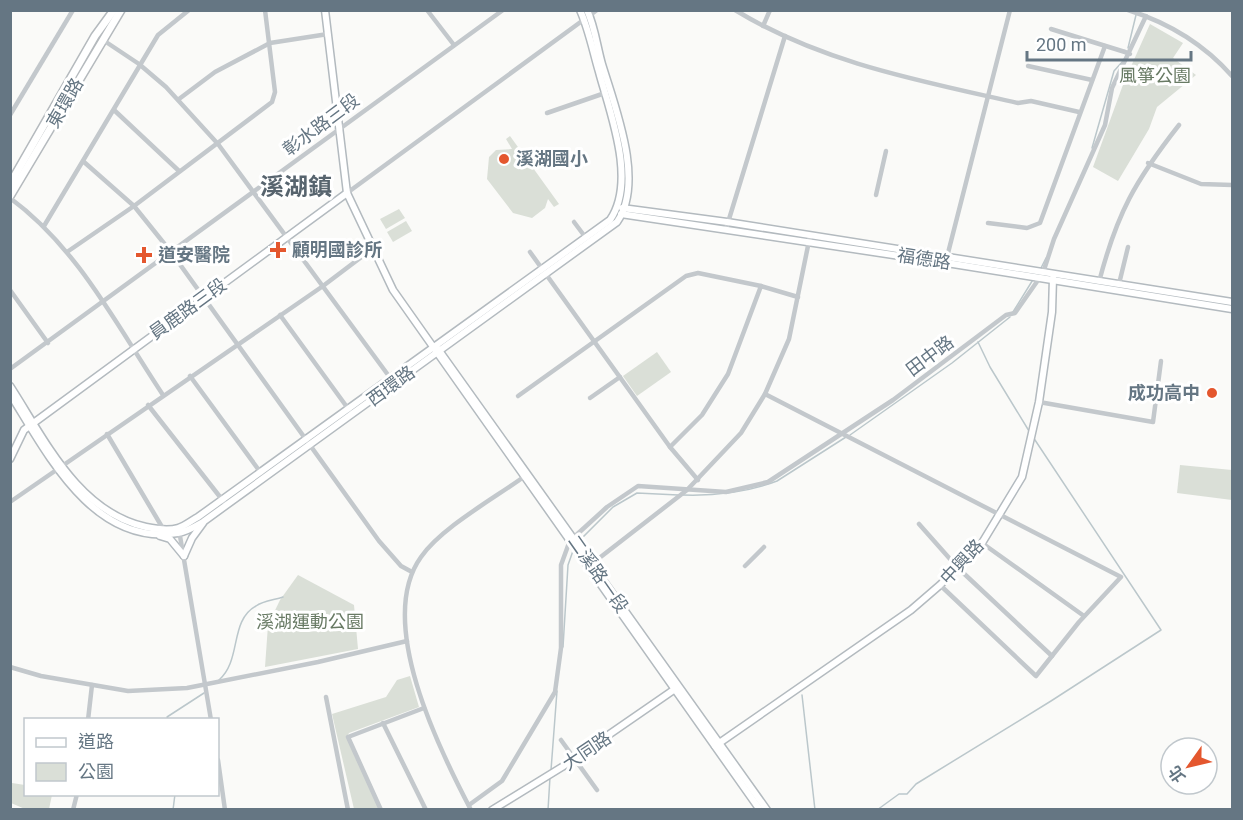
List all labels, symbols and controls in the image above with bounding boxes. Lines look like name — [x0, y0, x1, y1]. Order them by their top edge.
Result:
scale bar — [1027, 24, 1190, 62]
text: 200 m — [1036, 34, 1087, 55]
park label: 風箏公園 — [1119, 65, 1191, 86]
street label: 東環路 — [42, 74, 87, 131]
street label: 彰水路三段 — [278, 89, 363, 160]
place label: 溪湖國小 — [516, 148, 588, 169]
marker: 溪湖國小 — [497, 152, 511, 166]
district label: 溪湖鎮 — [260, 173, 332, 201]
place label: 顧明國診所 — [292, 239, 382, 260]
marker: 顧明國診所 — [269, 241, 287, 259]
place label: 道安醫院 — [158, 244, 230, 265]
street label: 福德路 — [896, 244, 952, 273]
marker: 道安醫院 — [135, 246, 153, 264]
street label: 員鹿路三段 — [145, 274, 230, 344]
street label: 田中路 — [902, 331, 958, 380]
street label: 西環路 — [363, 361, 419, 410]
place label: 成功高中 — [1128, 382, 1200, 403]
marker: 成功高中 — [1205, 386, 1219, 400]
street label: 二溪路一段 — [564, 531, 633, 617]
street label: 中興路 — [936, 535, 988, 589]
park label: 溪湖運動公園 — [256, 611, 364, 632]
legend — [24, 718, 219, 796]
street label: 大同路 — [558, 727, 615, 774]
text: 道路 — [78, 731, 114, 752]
north arrow — [1159, 736, 1219, 796]
text: 公園 — [78, 761, 114, 782]
text: 北 — [1165, 762, 1189, 786]

